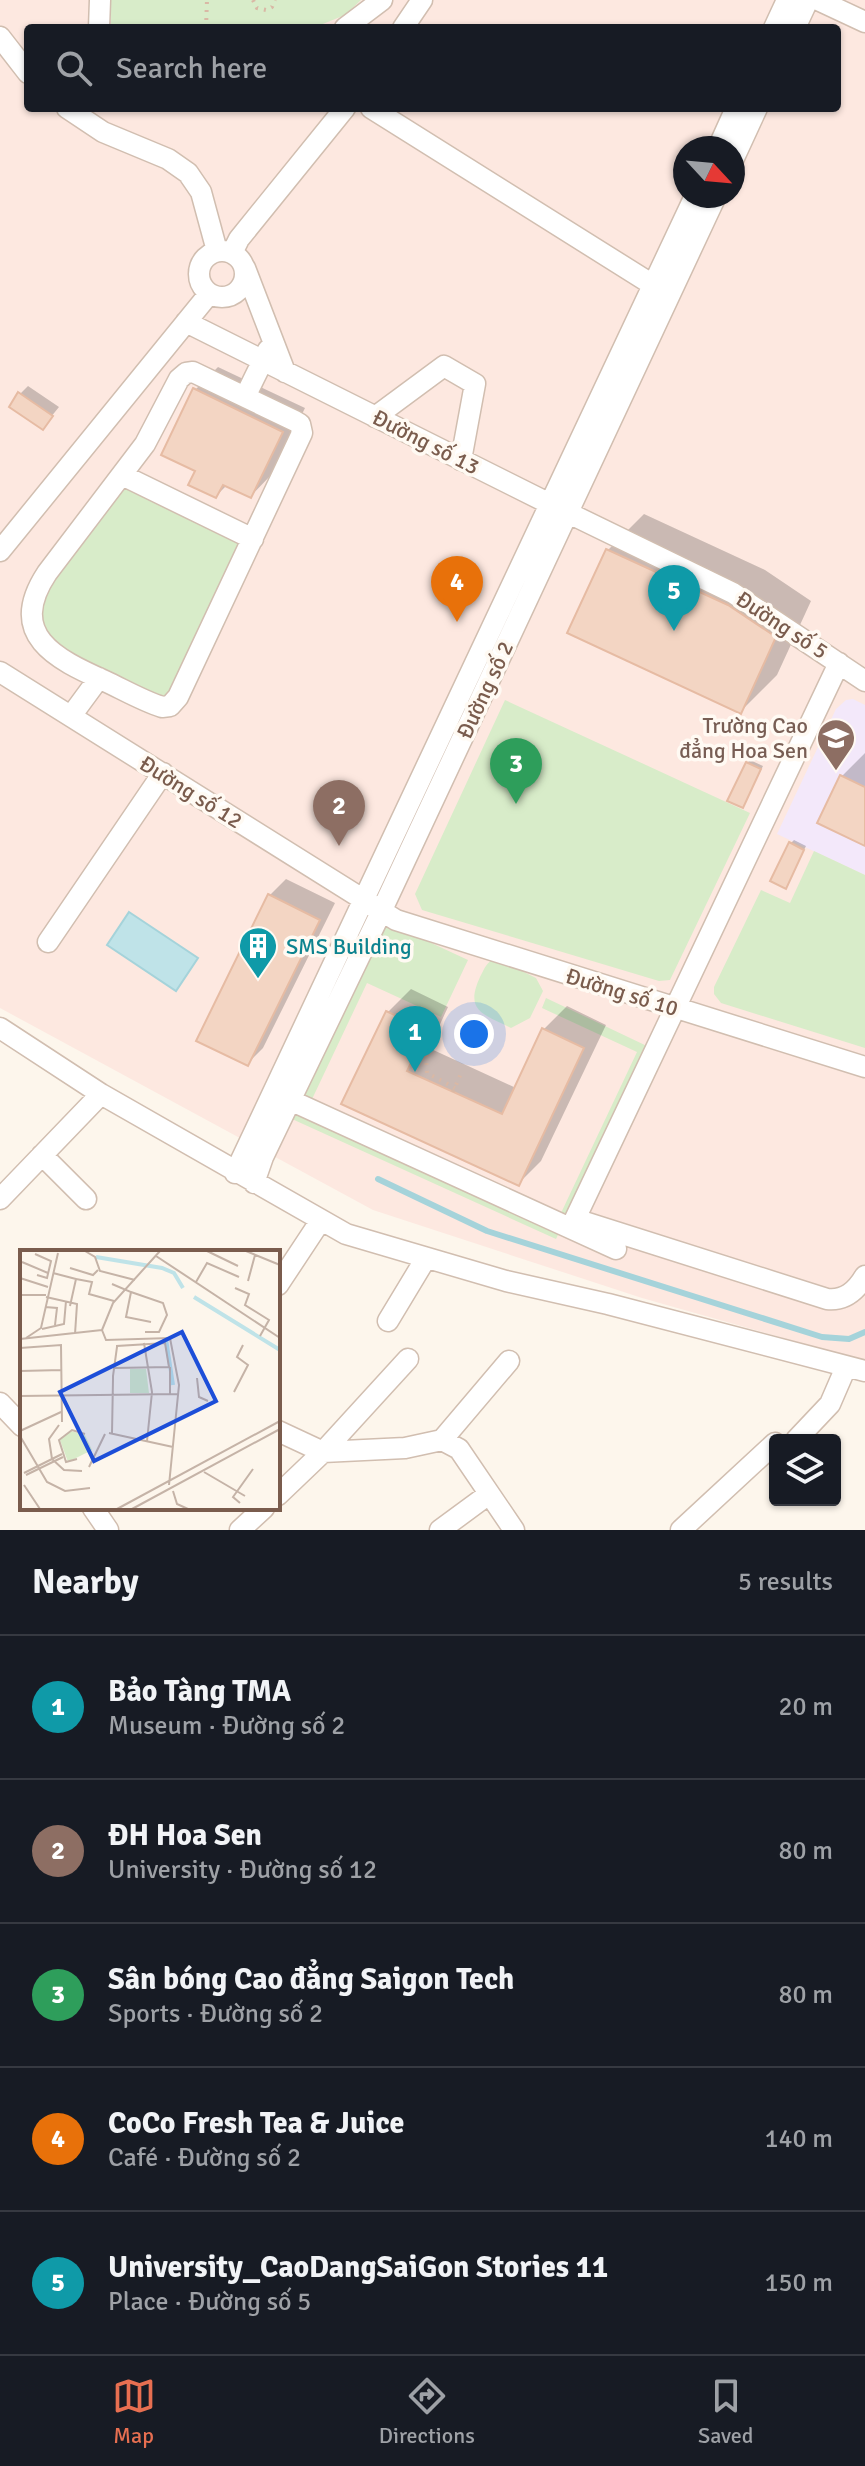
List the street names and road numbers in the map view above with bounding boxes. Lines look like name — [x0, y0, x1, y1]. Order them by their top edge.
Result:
street label: Đường số 13 — [368, 404, 484, 480]
street label: Đường số 5 — [731, 585, 833, 665]
street label: Đường số 2 — [451, 637, 519, 743]
street label: Đường số 12 — [135, 750, 247, 834]
street label: Đường số 10 — [562, 962, 682, 1022]

